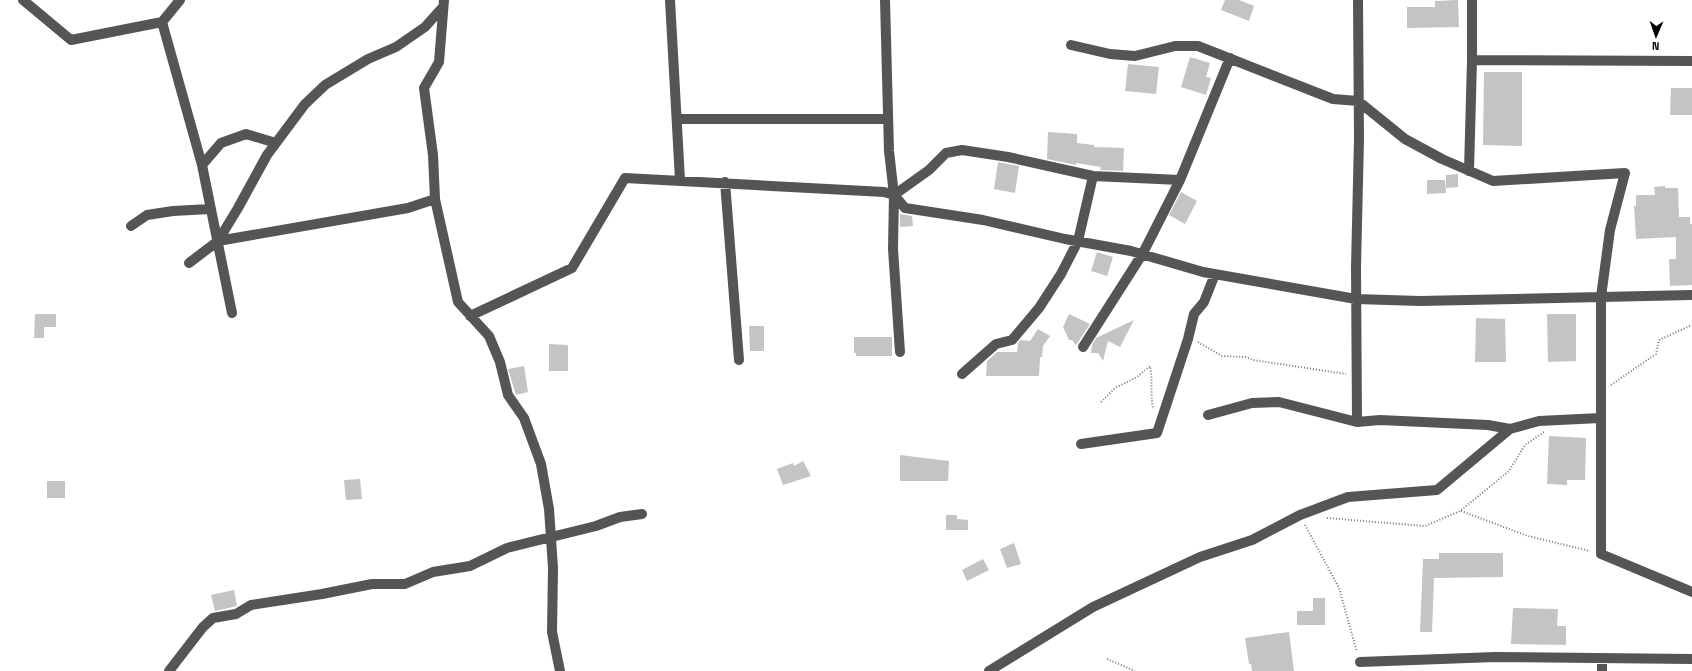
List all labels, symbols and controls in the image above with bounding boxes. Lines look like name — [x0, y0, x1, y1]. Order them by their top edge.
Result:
north arrow — [1636, 16, 1676, 56]
text: N — [1652, 39, 1660, 53]

